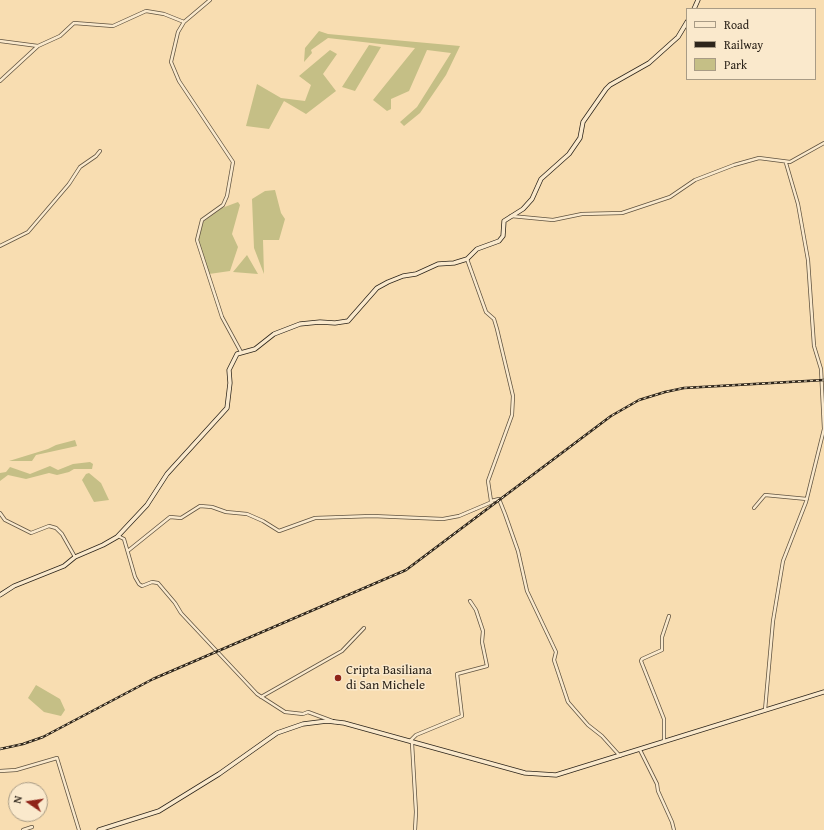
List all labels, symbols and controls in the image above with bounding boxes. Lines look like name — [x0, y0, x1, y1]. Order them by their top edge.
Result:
legend — [686, 8, 816, 80]
text: Road — [724, 16, 749, 33]
text: Railway — [724, 36, 763, 53]
text: Park — [724, 56, 747, 73]
place label: Cripta Basiliana di San Michele — [346, 663, 432, 694]
marker: Cripta Basiliana di San Michele — [333, 673, 343, 683]
north arrow — [8, 782, 48, 822]
text: N — [9, 794, 26, 805]

